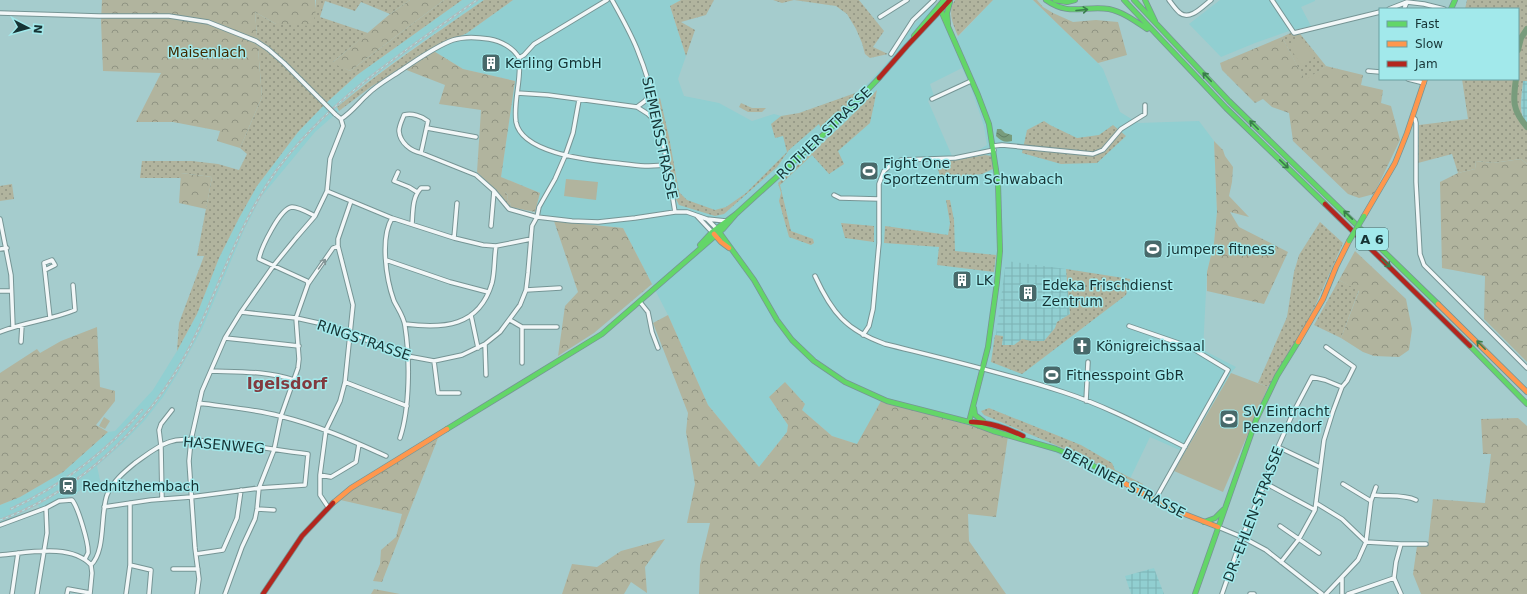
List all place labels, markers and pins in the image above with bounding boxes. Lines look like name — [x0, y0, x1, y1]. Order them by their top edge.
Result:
building icon: Kerling GmbH — [480, 52, 502, 74]
place label: Kerling GmbH — [505, 55, 602, 71]
place label: Fight One Sportzentrum Schwabach — [883, 155, 1063, 187]
sports icon: Fight One Sportzentrum Schwabach — [858, 160, 880, 182]
sports icon: jumpers fitness — [1142, 238, 1164, 260]
place label: jumpers fitness — [1166, 241, 1275, 257]
building icon: LK — [951, 269, 973, 291]
place label: LK — [976, 272, 994, 288]
place label: Edeka Frischdienst Zentrum — [1042, 277, 1173, 309]
building icon: Edeka Frischdienst Zentrum — [1017, 282, 1039, 304]
church icon: Königreichssaal — [1071, 335, 1093, 357]
place label: Königreichssaal — [1096, 338, 1205, 354]
sports icon: Fitnesspoint GbR — [1041, 364, 1063, 386]
place label: Fitnesspoint GbR — [1066, 367, 1184, 383]
place label: SV Eintracht Penzendorf — [1243, 403, 1330, 435]
sports icon: SV Eintracht Penzendorf — [1218, 408, 1240, 430]
station icon: Rednitzhembach — [57, 475, 79, 497]
place label: Rednitzhembach — [82, 478, 199, 494]

